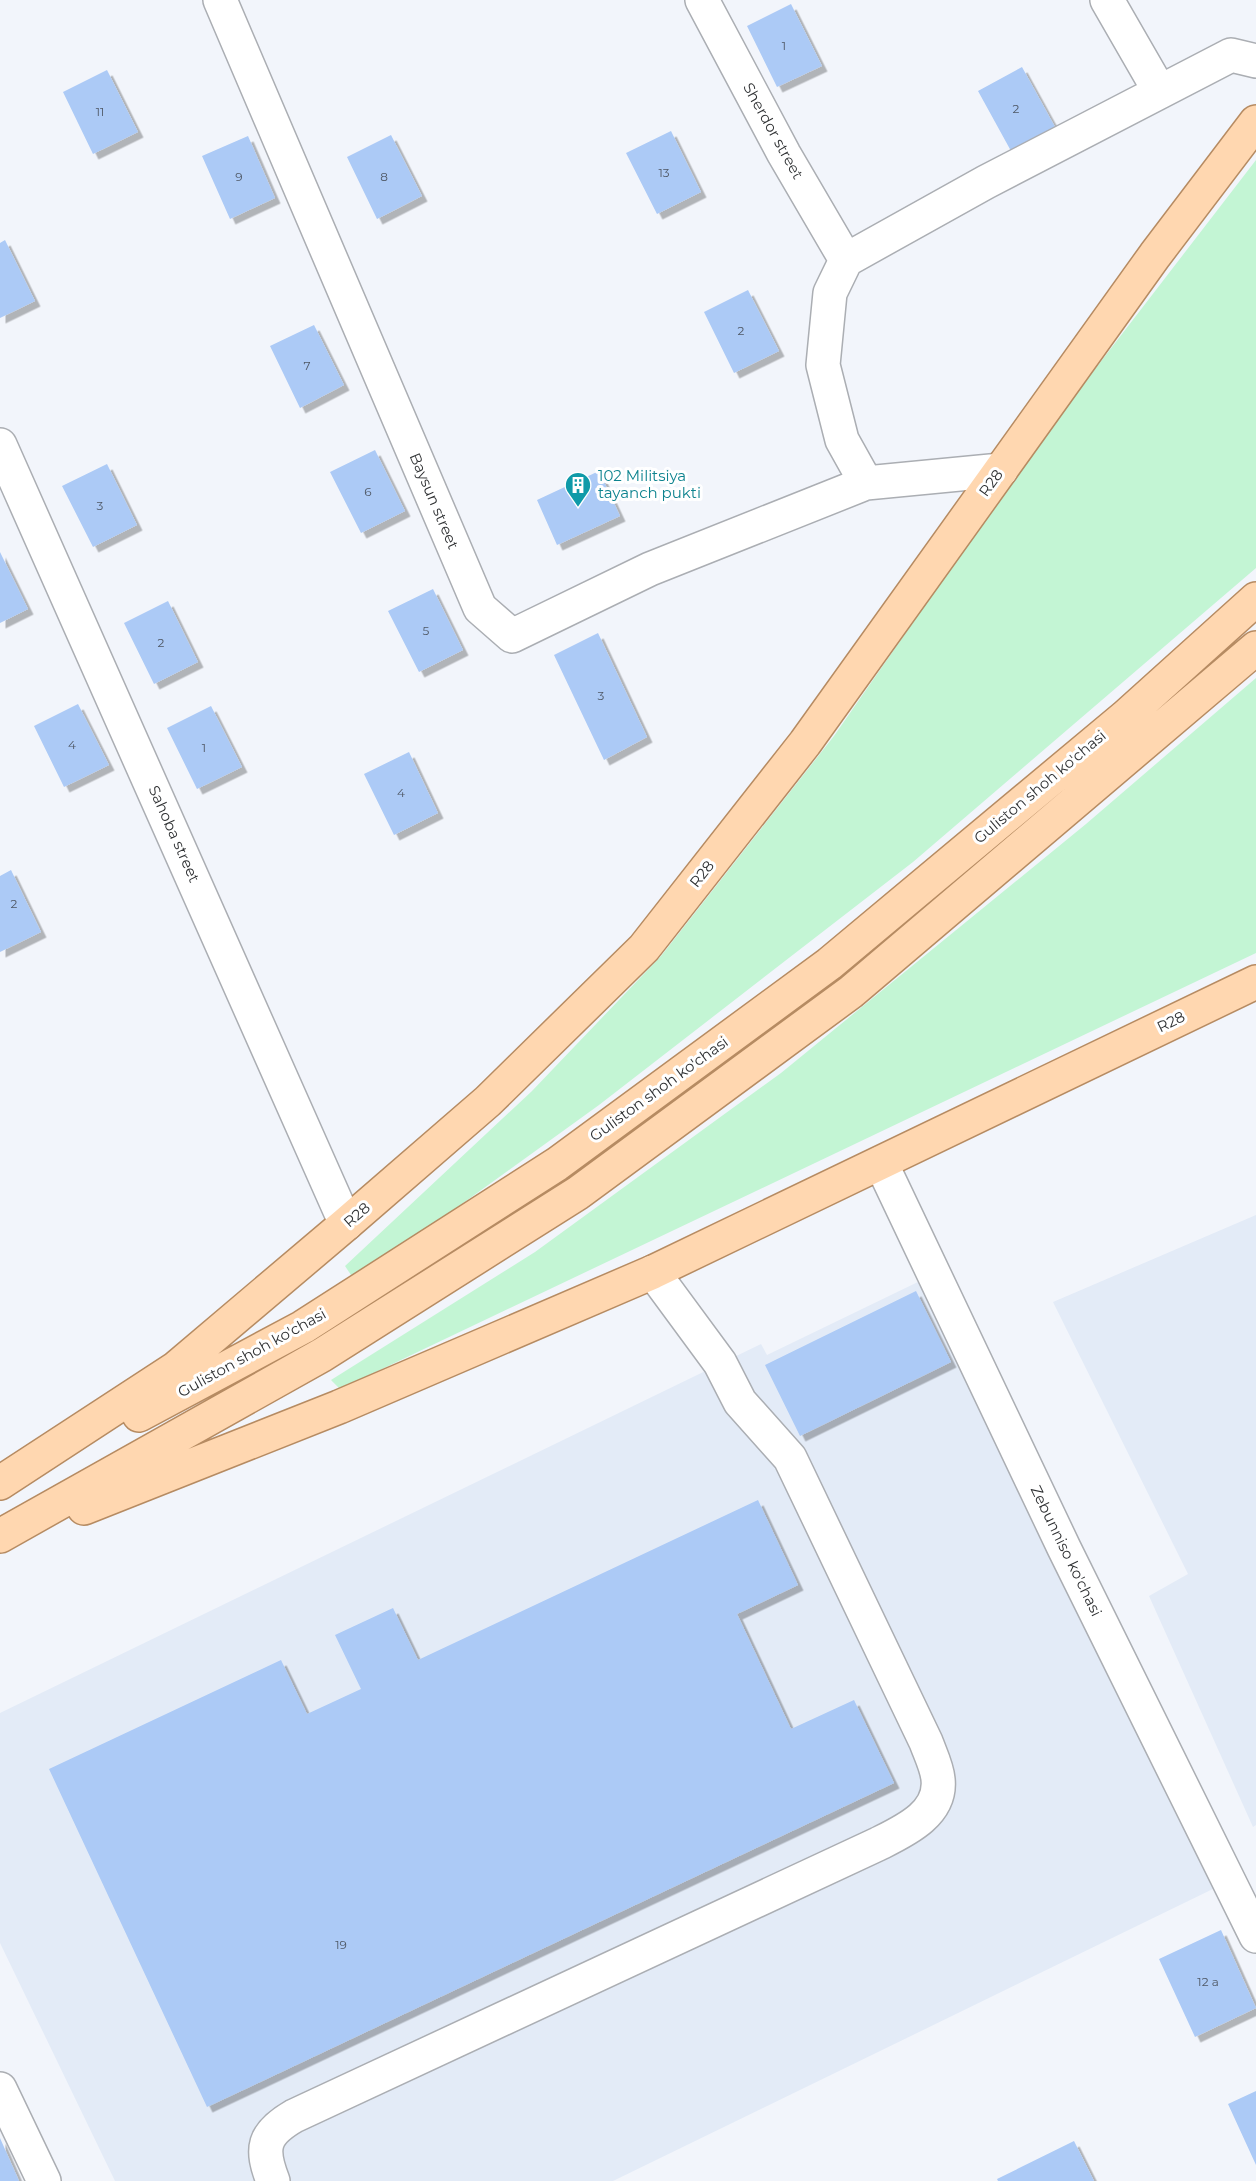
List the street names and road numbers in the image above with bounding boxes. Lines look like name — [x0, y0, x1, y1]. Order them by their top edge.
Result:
street label: Sherdor street — [739, 79, 808, 182]
street label: Baysun street — [406, 450, 463, 552]
street label: R28 — [974, 465, 1007, 500]
street label: Guliston shoh ko'chasi — [970, 726, 1110, 847]
street label: Sahoba street — [145, 782, 204, 885]
street label: R28 — [685, 856, 718, 891]
street label: R28 — [1154, 1007, 1188, 1036]
street label: Guliston shoh ko'chasi — [586, 1032, 732, 1145]
street label: R28 — [340, 1198, 374, 1231]
street label: Guliston shoh ko'chasi — [174, 1304, 329, 1401]
street label: Zebunniso ko'chasi — [1027, 1482, 1106, 1619]

